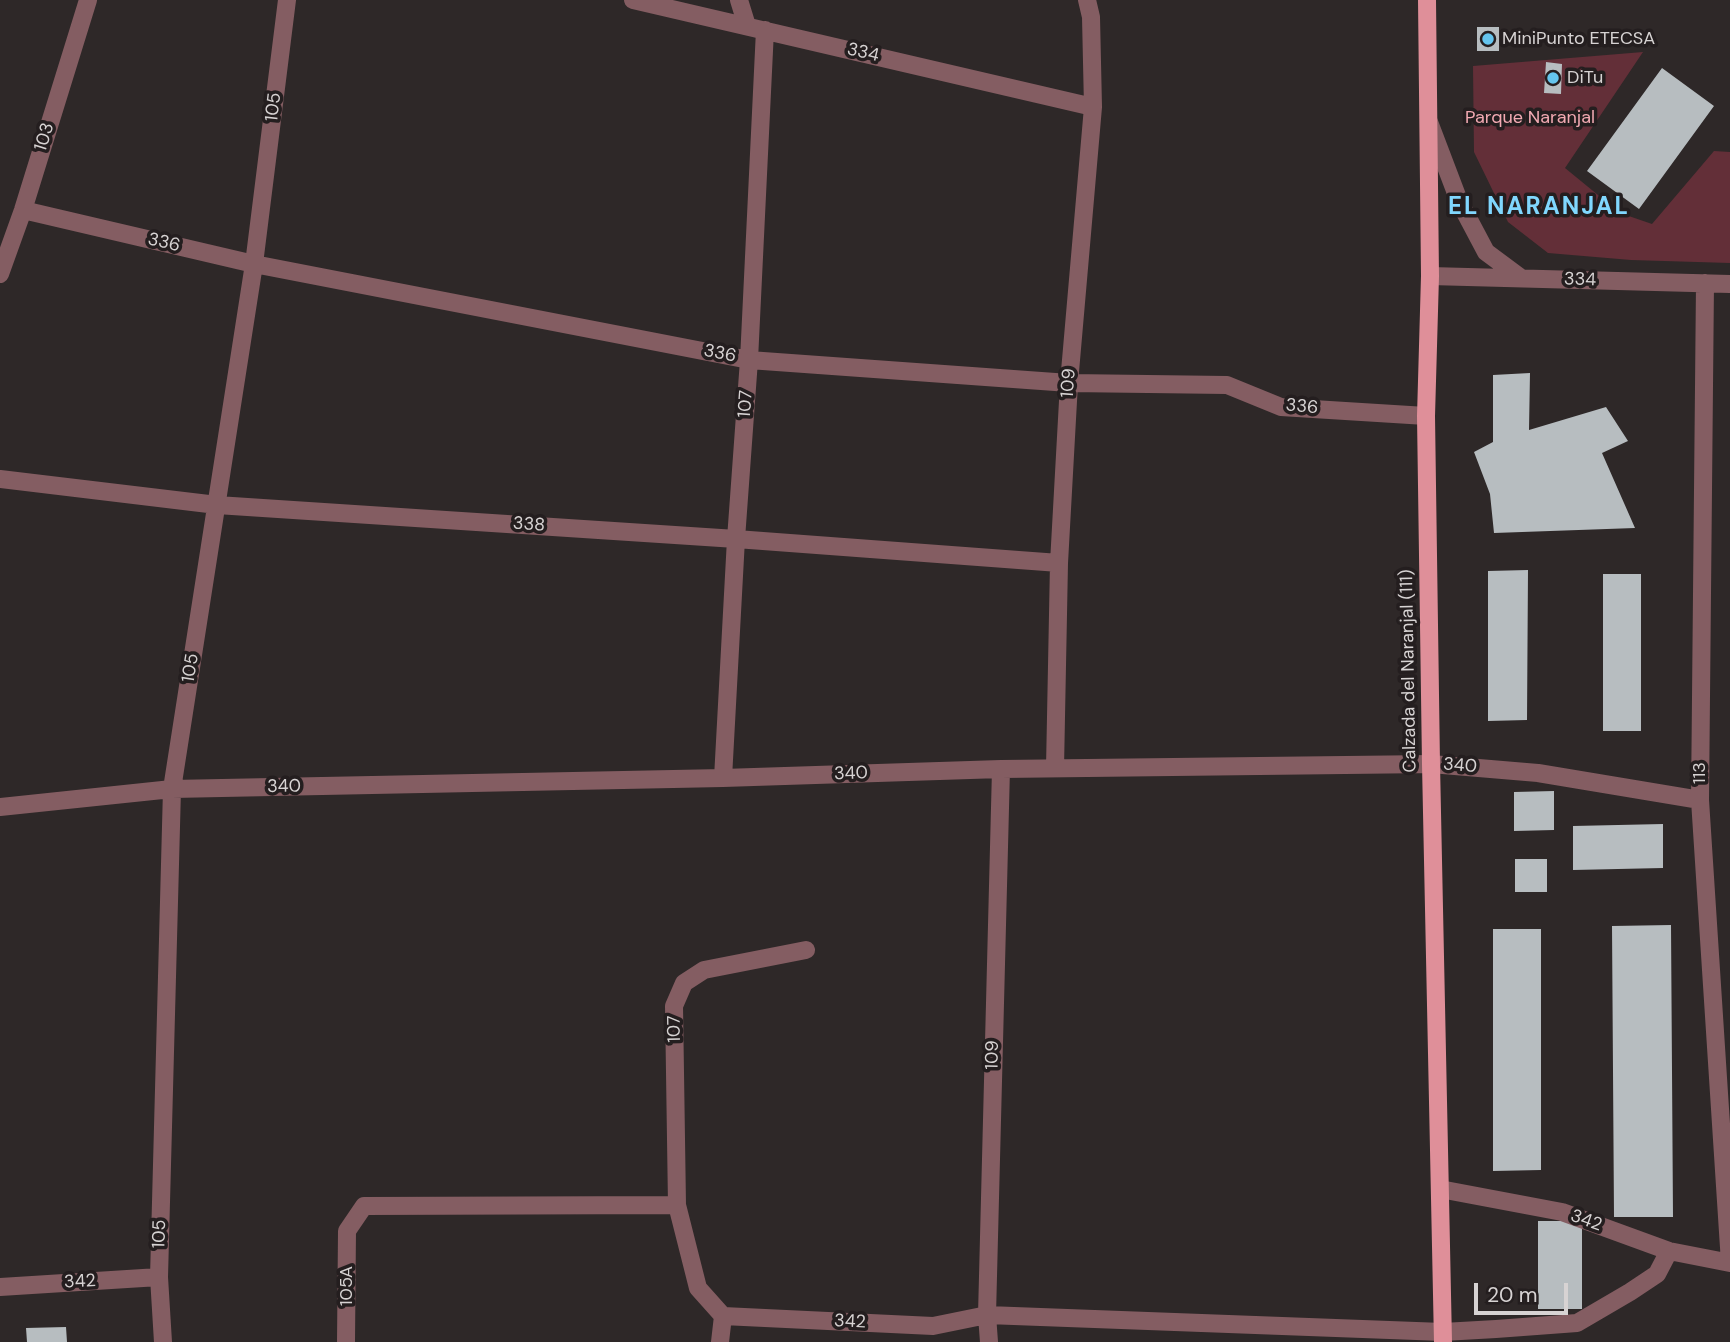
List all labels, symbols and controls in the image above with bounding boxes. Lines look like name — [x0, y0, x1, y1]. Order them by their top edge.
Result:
place label: MiniPunto ETECSA — [1502, 28, 1655, 50]
marker: MiniPunto ETECSA — [1480, 31, 1496, 47]
street label: 334 — [845, 39, 881, 67]
place label: DiTu — [1567, 67, 1603, 89]
marker: DiTu — [1545, 70, 1561, 86]
street label: 105 — [262, 91, 286, 123]
park label: Parque Naranjal — [1465, 107, 1595, 129]
street label: 103 — [30, 120, 60, 154]
district label: EL NARANJAL — [1449, 194, 1629, 222]
street label: 336 — [146, 229, 182, 257]
street label: 334 — [1564, 269, 1596, 291]
street label: 336 — [702, 340, 738, 368]
street label: 109 — [1057, 368, 1081, 398]
street label: 107 — [734, 390, 758, 418]
street label: 336 — [1285, 395, 1319, 419]
street label: 338 — [512, 513, 546, 537]
street label: Calzada del Naranjal (111) — [1396, 569, 1422, 773]
street label: 105 — [178, 652, 204, 684]
street label: 340 — [1442, 754, 1478, 778]
street label: 113 — [1689, 762, 1711, 784]
street label: 340 — [834, 763, 868, 785]
street label: 340 — [267, 776, 301, 798]
street label: 107 — [664, 1015, 686, 1043]
street label: 109 — [982, 1040, 1004, 1070]
street label: 342 — [1567, 1205, 1605, 1237]
street label: 105 — [149, 1219, 171, 1249]
street label: 105A — [336, 1266, 358, 1306]
scale bar — [1478, 1268, 1572, 1312]
street label: 342 — [63, 1270, 97, 1294]
text: 20 m — [1487, 1281, 1538, 1309]
street label: 342 — [833, 1310, 867, 1334]

